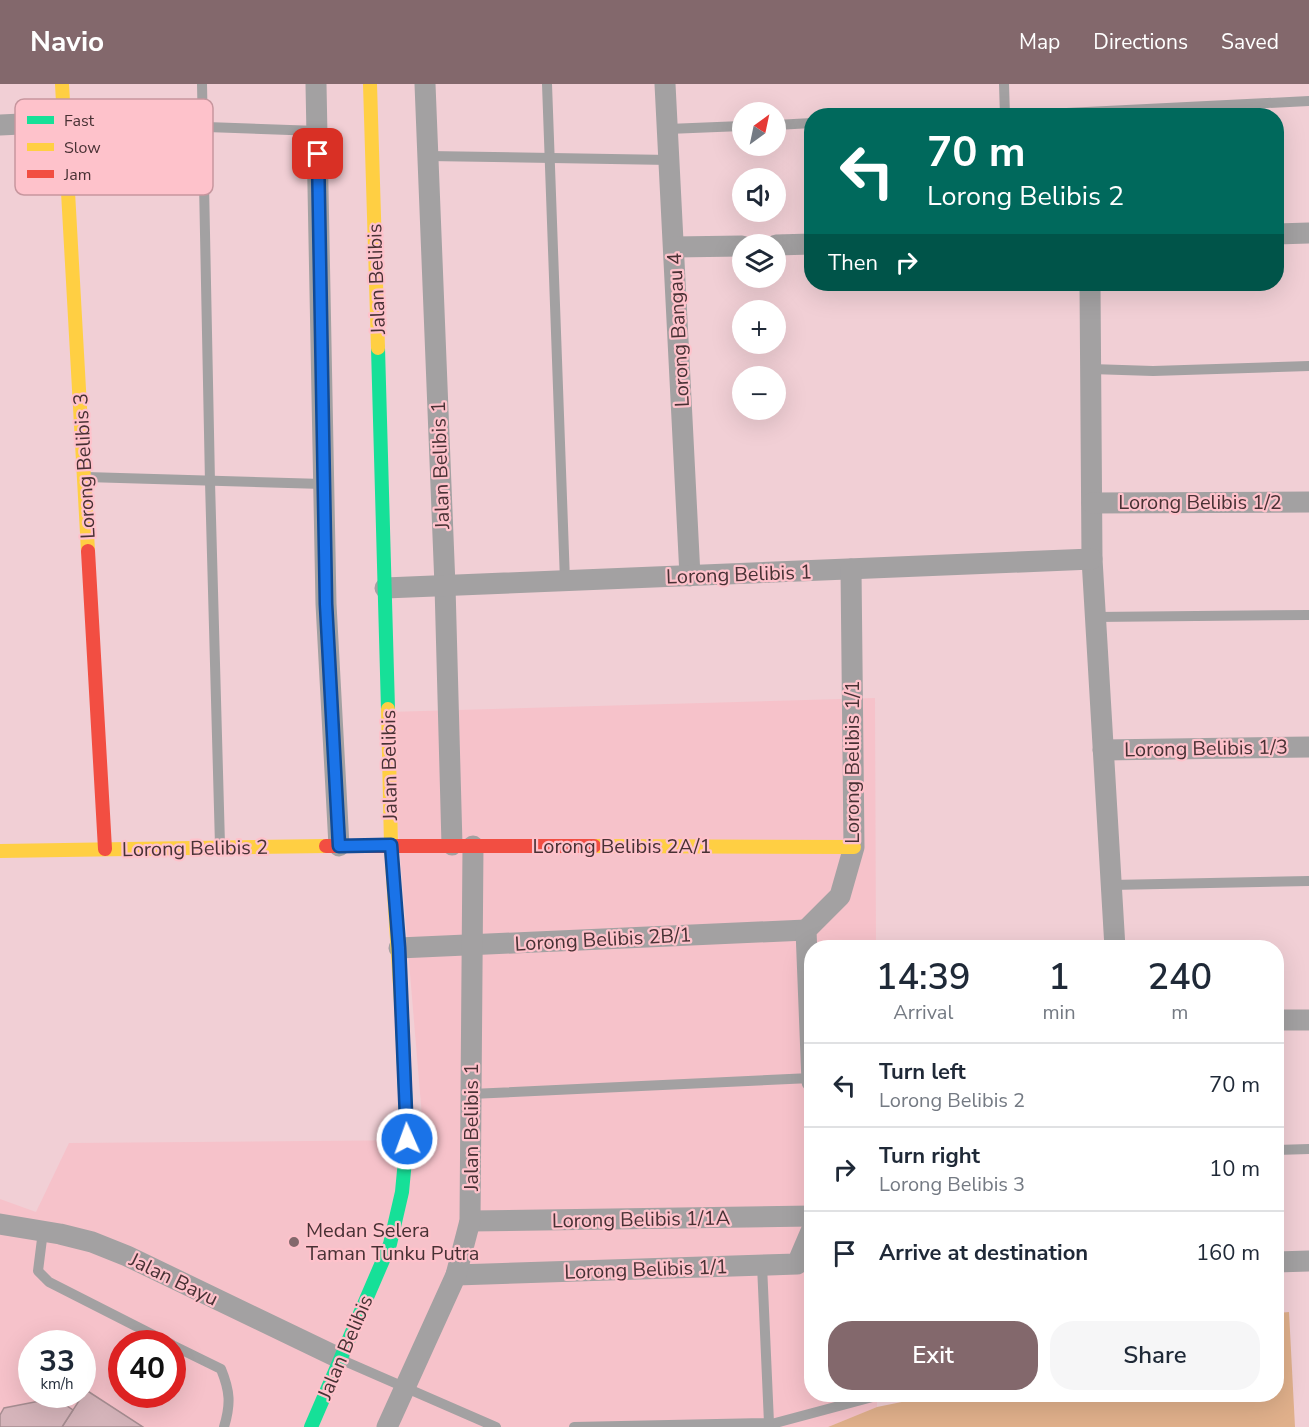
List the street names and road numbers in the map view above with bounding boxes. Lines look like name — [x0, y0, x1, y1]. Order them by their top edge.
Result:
street label: Jalan Belibis — [361, 223, 392, 336]
street label: Lorong Bangau 4 — [661, 252, 696, 408]
street label: Lorong Belibis 3 — [67, 392, 102, 540]
street label: Jalan Belibis 1 — [425, 401, 456, 530]
street label: Lorong Belibis 1/2 — [1118, 489, 1282, 516]
street label: Lorong Belibis 1 — [666, 558, 812, 591]
street label: Lorong Belibis 1/1 — [839, 680, 866, 844]
street label: Jalan Belibis — [375, 709, 404, 822]
street label: Lorong Belibis 1/3 — [1124, 734, 1288, 763]
street label: Lorong Belibis 2A/1 — [533, 833, 711, 860]
street label: Lorong Belibis 2 — [122, 834, 268, 863]
street label: Lorong Belibis 2B/1 — [514, 921, 692, 958]
street label: Jalan Belibis 1 — [458, 1063, 485, 1192]
street label: Lorong Belibis 1/1A — [552, 1204, 731, 1235]
street label: Jalan Bayu — [124, 1246, 223, 1313]
street label: Lorong Belibis 1/1 — [564, 1253, 728, 1286]
street label: Jalan Belibis — [311, 1291, 380, 1404]

